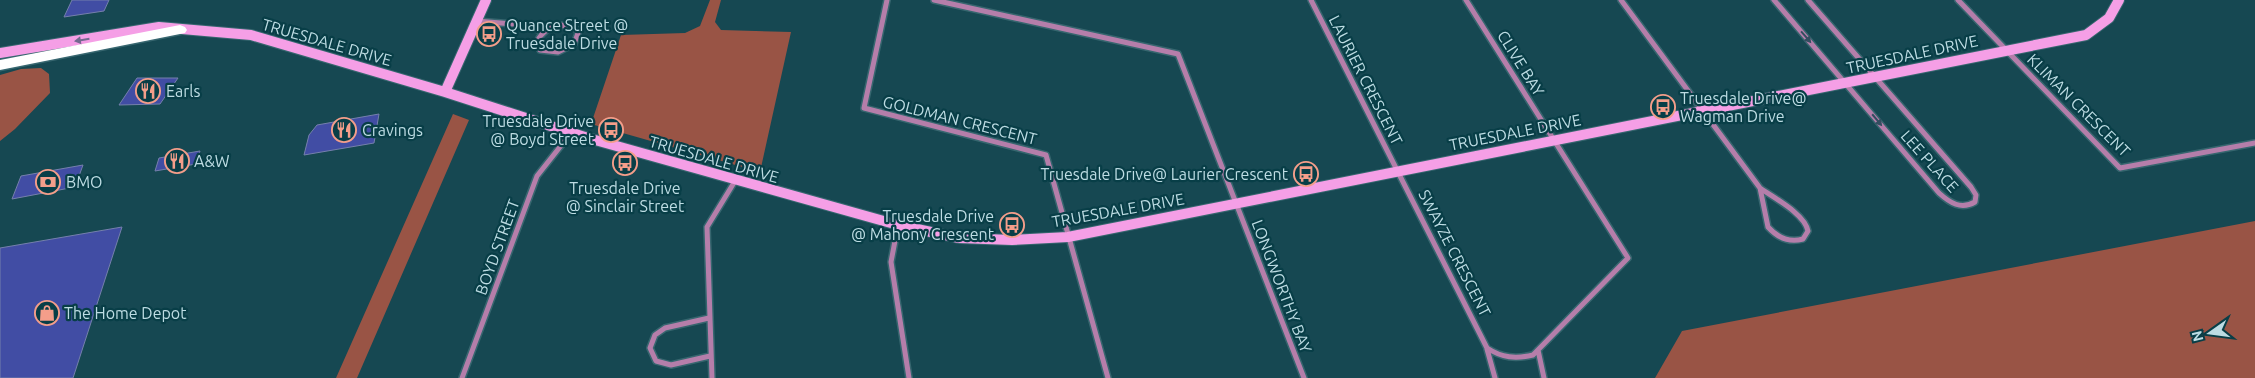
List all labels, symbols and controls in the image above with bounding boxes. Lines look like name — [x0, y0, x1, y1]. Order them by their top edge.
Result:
street label: LAURIER CRESCENT — [1326, 12, 1406, 148]
street label: TRUESDALE DRIVE — [260, 15, 394, 69]
place label: Quance Street @ Truesdale Drive — [506, 16, 628, 52]
bus stop icon: Quance Street @ Truesdale Drive — [476, 21, 502, 47]
street label: CLIVE BAY — [1494, 27, 1548, 100]
one-way arrow — [1800, 30, 1811, 43]
street label: TRUESDALE DRIVE — [1845, 31, 1979, 77]
one-way arrow — [74, 36, 90, 44]
street label: KLIMAN CRESCENT — [2024, 50, 2134, 160]
restaurant icon: Earls — [135, 78, 161, 104]
place label: Earls — [166, 82, 200, 100]
place label: Truesdale Drive@ Wagman Drive — [1680, 89, 1807, 125]
street label: GOLDMAN CRESCENT — [881, 92, 1039, 148]
bus stop icon: Truesdale Drive@ Wagman Drive — [1650, 94, 1676, 120]
street label: TRUESDALE DRIVE — [1448, 110, 1583, 154]
place label: Truesdale Drive @ Boyd Street — [483, 112, 595, 148]
one-way arrow — [1872, 114, 1883, 127]
restaurant icon: Cravings — [331, 117, 357, 143]
bus stop icon: Truesdale Drive @ Boyd Street — [598, 117, 624, 143]
place label: Cravings — [362, 121, 423, 139]
street label: LEE PLACE — [1898, 126, 1962, 196]
street label: TRUESDALE DRIVE — [647, 132, 781, 186]
restaurant icon: A&W — [164, 148, 190, 174]
bus stop icon: Truesdale Drive @ Sinclair Street — [612, 150, 638, 176]
place label: A&W — [194, 152, 230, 170]
bus stop icon: Truesdale Drive@ Laurier Crescent — [1293, 161, 1319, 187]
place label: Truesdale Drive@ Laurier Crescent — [1040, 165, 1289, 183]
bank icon: BMO — [35, 169, 61, 195]
place label: BMO — [66, 173, 102, 191]
place label: Truesdale Drive @ Sinclair Street — [566, 179, 685, 215]
street label: SWAYZE CRESCENT — [1415, 187, 1495, 319]
street label: TRUESDALE DRIVE — [1050, 189, 1186, 230]
street label: BOYD STREET — [471, 197, 523, 297]
place label: Truesdale Drive @ Mahony Crescent — [851, 207, 995, 243]
bus stop icon: Truesdale Drive @ Mahony Crescent — [999, 212, 1025, 238]
street label: LONGWORTHY BAY — [1248, 217, 1316, 356]
shop icon: The Home Depot — [34, 300, 60, 326]
place label: The Home Depot — [64, 304, 187, 322]
north arrow — [2185, 308, 2235, 358]
text: N — [2188, 329, 2206, 343]

